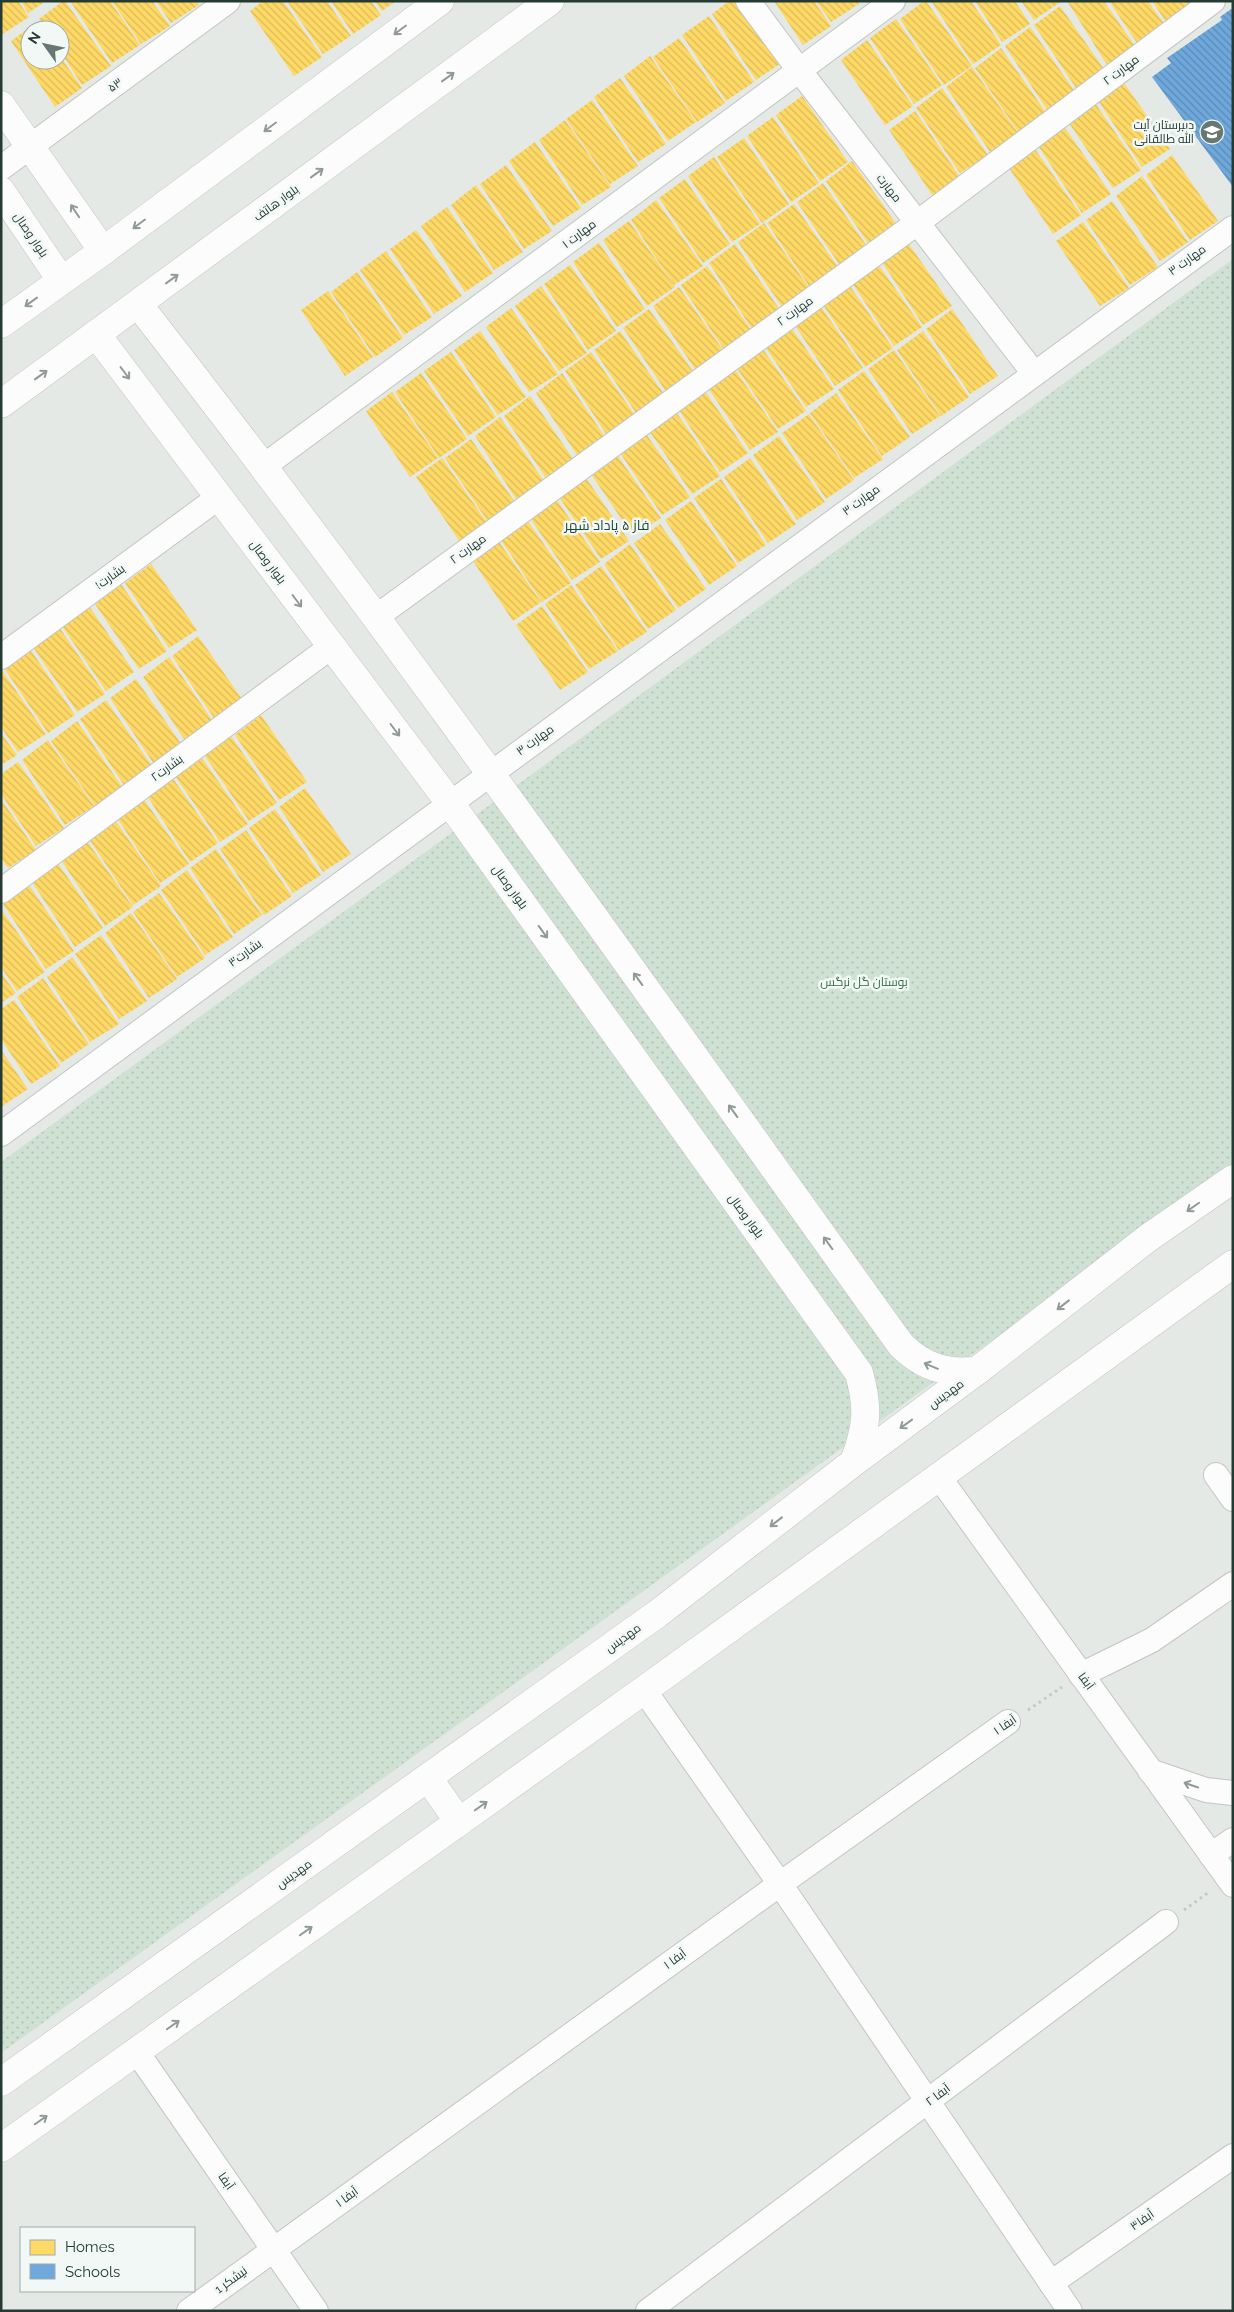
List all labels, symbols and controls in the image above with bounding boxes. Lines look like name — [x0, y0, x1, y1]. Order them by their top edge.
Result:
north arrow — [20, 20, 70, 70]
one-way arrow — [394, 25, 407, 36]
text: N — [24, 29, 44, 47]
street label: مهارت ۲ — [1100, 52, 1142, 88]
one-way arrow — [441, 71, 454, 82]
street label: ۵۳ — [105, 75, 125, 95]
place label: دبیرستان آیت الله طالقانی — [1134, 118, 1194, 146]
school or university icon: دبیرستان آیت الله طالقانی — [1199, 119, 1225, 145]
one-way arrow — [263, 122, 277, 132]
one-way arrow — [310, 168, 324, 178]
street label: مهارت — [874, 171, 904, 205]
street label: بلوار هاتف — [251, 182, 301, 224]
one-way arrow — [70, 204, 80, 218]
street label: بلوار وصال — [11, 210, 51, 260]
street label: مهارت ۱ — [559, 217, 599, 251]
one-way arrow — [133, 219, 147, 229]
street label: مهارت ۳ — [1165, 242, 1209, 278]
one-way arrow — [165, 274, 178, 285]
street label: مهارت ۲ — [774, 293, 816, 329]
one-way arrow — [24, 297, 38, 307]
one-way arrow — [120, 366, 131, 379]
one-way arrow — [34, 370, 48, 380]
street label: مهارت ۳ — [839, 482, 883, 518]
district label: فاز ۵ پاداد شهر — [564, 517, 649, 535]
street label: مهارت ۲ — [447, 531, 489, 567]
street label: بلوار وصال — [247, 537, 289, 587]
street label: بشارت۱ — [92, 562, 128, 592]
one-way arrow — [292, 594, 303, 607]
street label: مهارت ۳ — [513, 722, 557, 758]
one-way arrow — [390, 723, 400, 737]
street label: بشارت۲ — [148, 752, 186, 784]
street label: بلوار وصال — [489, 862, 531, 912]
one-way arrow — [538, 925, 548, 939]
street label: بشارت۳ — [226, 936, 264, 970]
one-way arrow — [633, 973, 643, 987]
park label: بوستان گل نرگس — [820, 975, 908, 989]
one-way arrow — [728, 1104, 738, 1118]
street label: بلوار وصال — [725, 1191, 767, 1241]
one-way arrow — [1186, 1202, 1200, 1212]
one-way arrow — [822, 1237, 833, 1250]
one-way arrow — [1057, 1299, 1070, 1310]
one-way arrow — [924, 1361, 939, 1371]
street label: مهدیس — [926, 1377, 966, 1411]
one-way arrow — [899, 1419, 913, 1429]
one-way arrow — [769, 1517, 783, 1527]
street label: مهدیس — [603, 1621, 643, 1655]
street label: آبفا — [1075, 1670, 1097, 1693]
street label: آبفا ۱ — [991, 1712, 1020, 1738]
one-way arrow — [1183, 1780, 1199, 1789]
one-way arrow — [474, 1801, 488, 1811]
street label: مهدیس — [274, 1857, 314, 1891]
one-way arrow — [299, 1926, 313, 1936]
street label: آبفا ۱ — [661, 1946, 690, 1972]
one-way arrow — [166, 2020, 180, 2030]
street label: آبفا ۲ — [923, 2081, 954, 2109]
one-way arrow — [34, 2115, 48, 2125]
street label: آبفا — [215, 2170, 237, 2193]
street label: آبفا ۱ — [333, 2184, 362, 2210]
street label: آبفا۳ — [1127, 2206, 1157, 2233]
legend — [20, 2227, 195, 2292]
text: Homes — [65, 2238, 115, 2256]
text: Schools — [65, 2263, 120, 2281]
street label: نیشکر 1 — [212, 2264, 250, 2296]

